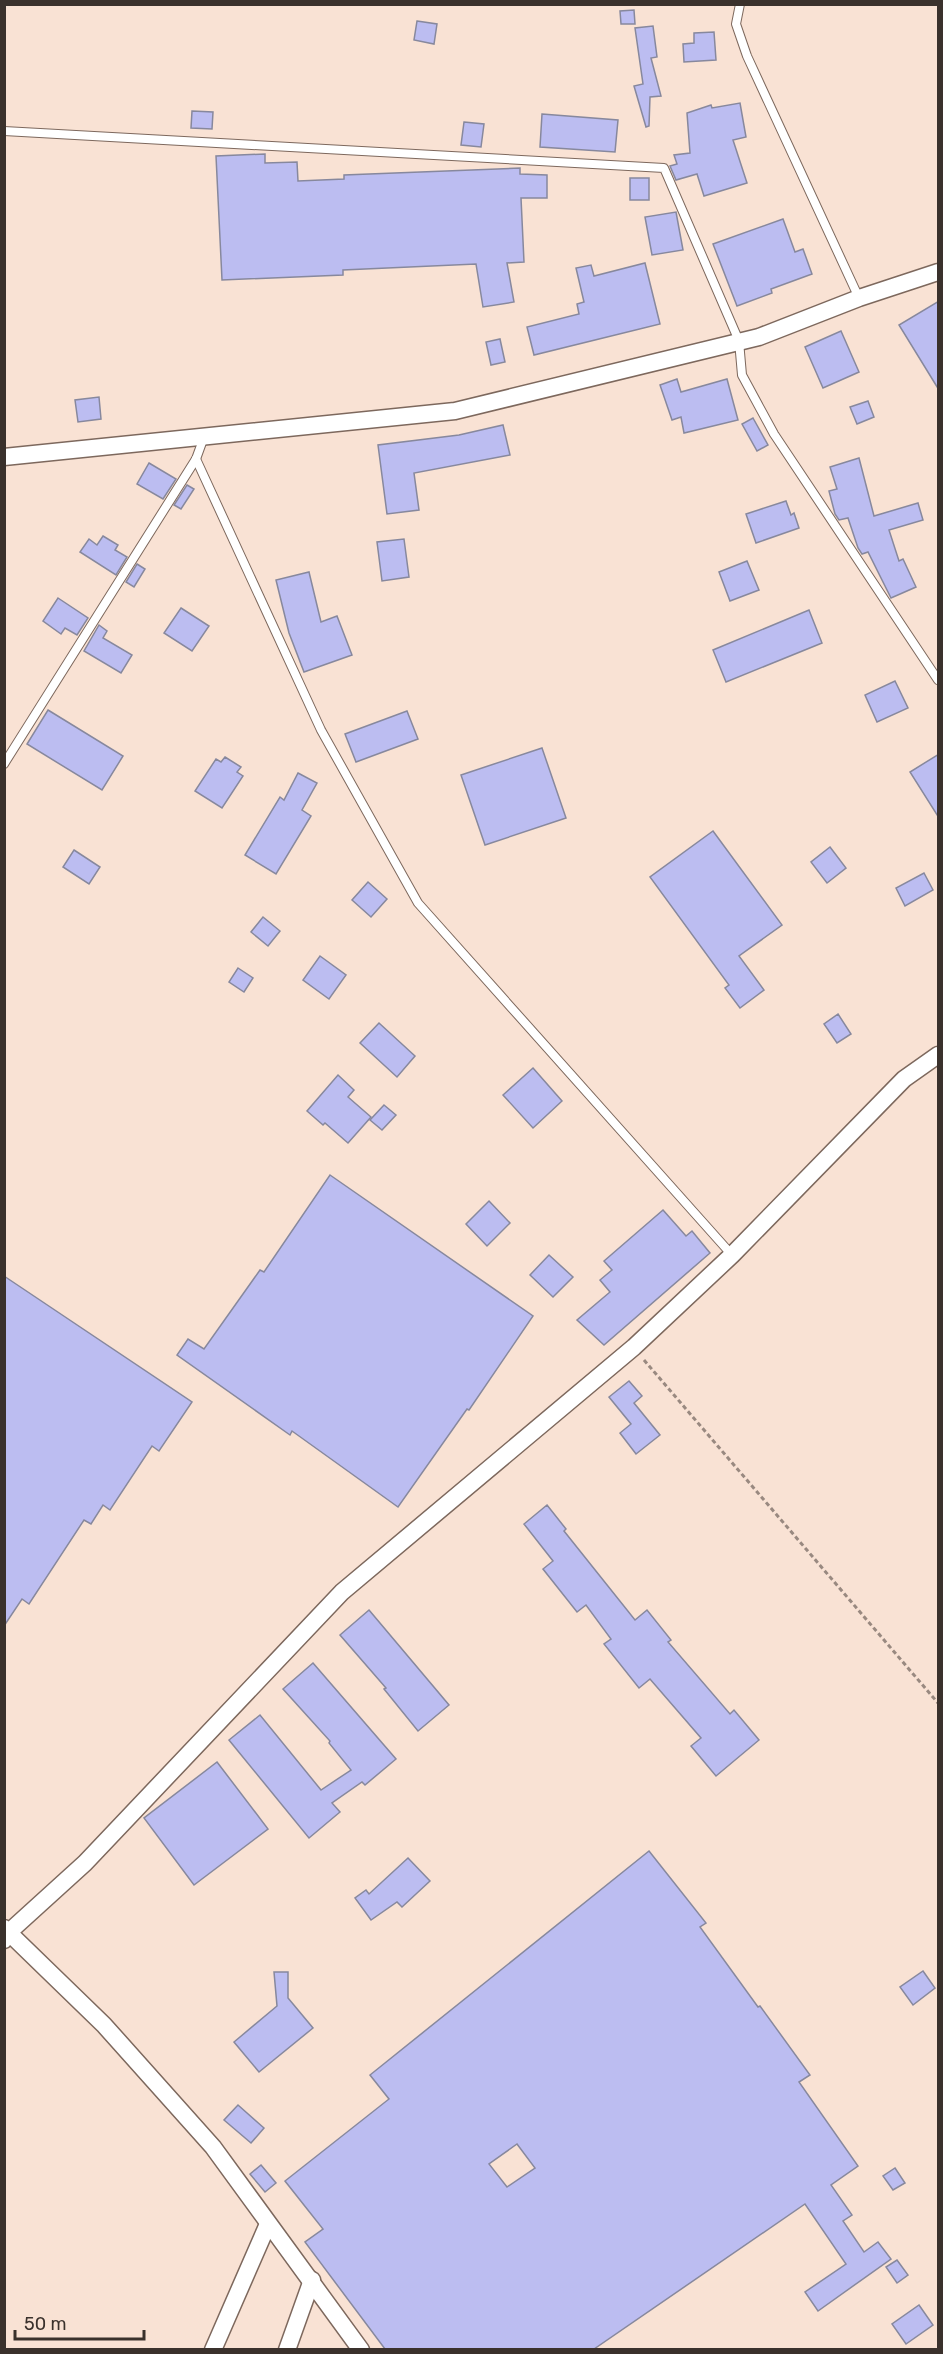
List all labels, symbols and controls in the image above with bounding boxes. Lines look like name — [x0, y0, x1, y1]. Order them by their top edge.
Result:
scale bar — [15, 2303, 144, 2341]
text: 50 m — [24, 2313, 67, 2335]

